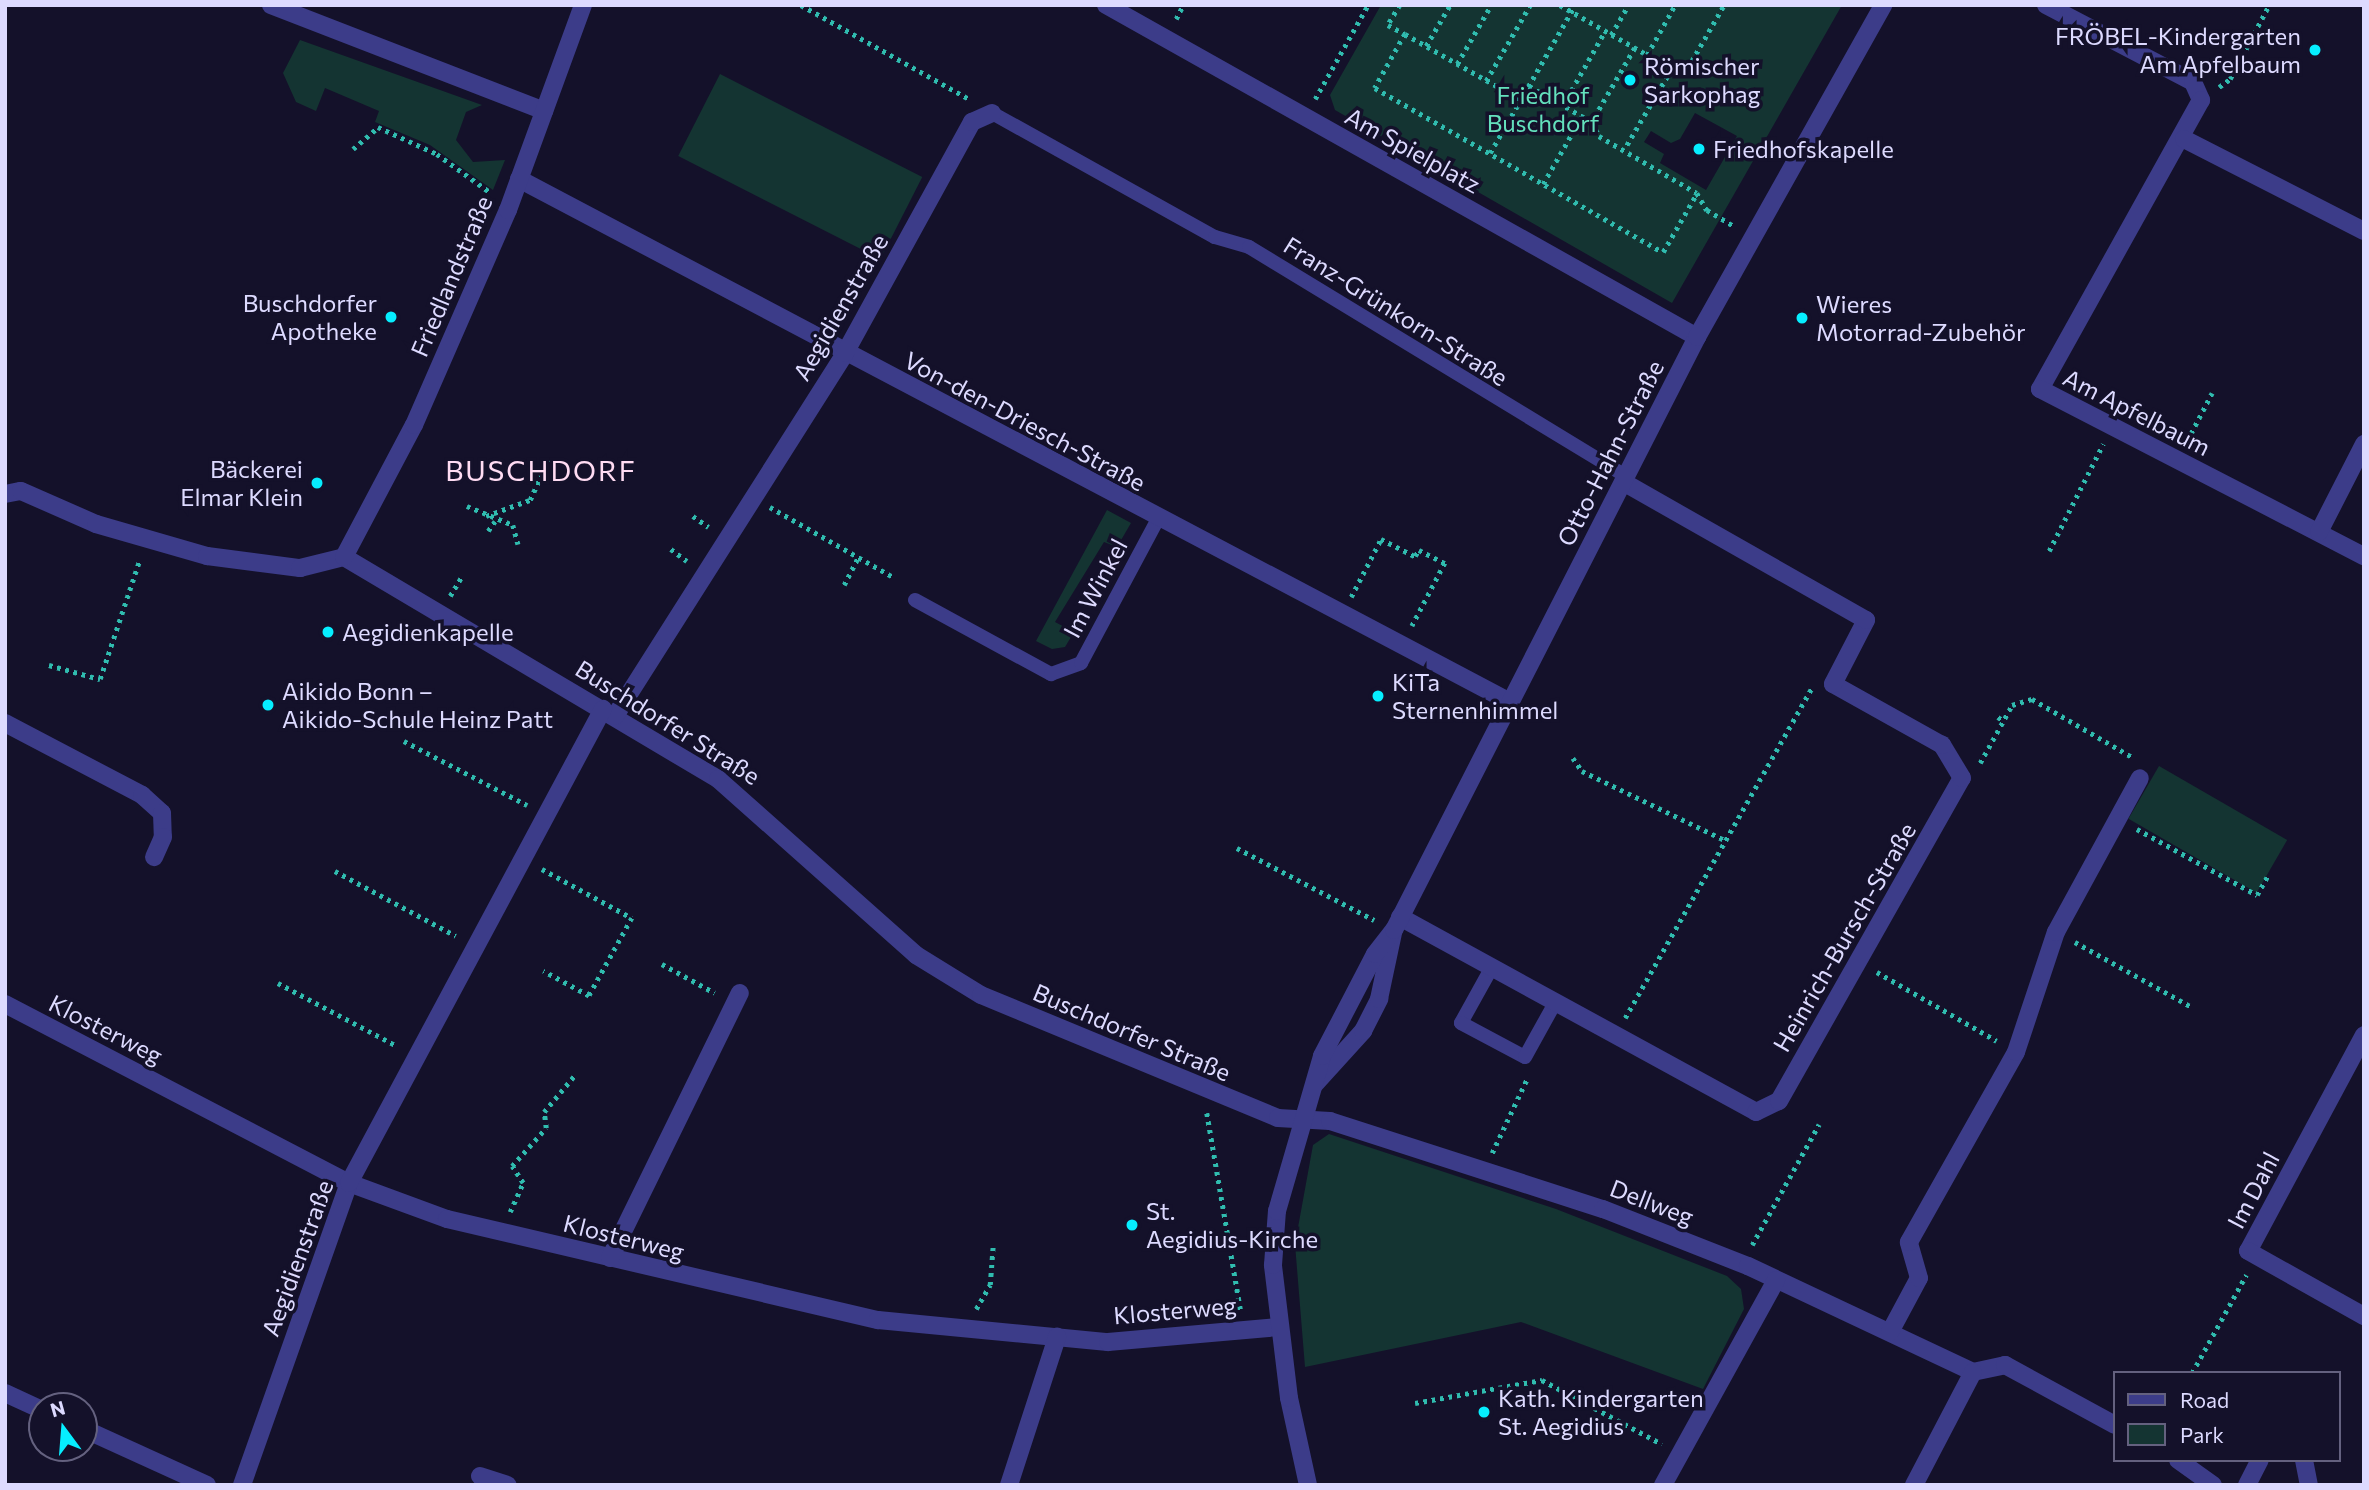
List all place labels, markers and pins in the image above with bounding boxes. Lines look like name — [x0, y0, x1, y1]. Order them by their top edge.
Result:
place label: FRÖBEL-Kindergarten Am Apfelbaum — [2055, 22, 2301, 78]
marker: FRÖBEL-Kindergarten Am Apfelbaum — [2307, 42, 2323, 58]
place label: Römischer Sarkophag — [1644, 52, 1761, 108]
marker: Römischer Sarkophag — [1622, 72, 1638, 88]
place label: Friedhofskapelle — [1713, 135, 1894, 163]
marker: Friedhofskapelle — [1691, 141, 1707, 157]
place label: Buschdorfer Apotheke — [243, 289, 377, 345]
place label: Wieres Motorrad-Zubehör — [1816, 290, 2026, 346]
marker: Buschdorfer Apotheke — [383, 309, 399, 325]
marker: Wieres Motorrad-Zubehör — [1794, 310, 1810, 326]
place label: Bäckerei Elmar Klein — [180, 455, 303, 511]
marker: Bäckerei Elmar Klein — [309, 475, 325, 491]
place label: Aegidienkapelle — [342, 618, 514, 646]
marker: Aegidienkapelle — [320, 624, 336, 640]
place label: KiTa Sternenhimmel — [1392, 668, 1558, 724]
place label: Aikido Bonn – Aikido-Schule Heinz Patt — [282, 677, 553, 733]
marker: KiTa Sternenhimmel — [1370, 688, 1386, 704]
marker: Aikido Bonn – Aikido-Schule Heinz Patt — [260, 697, 276, 713]
place label: St. Aegidius-Kirche — [1146, 1197, 1318, 1253]
marker: St. Aegidius-Kirche — [1124, 1217, 1140, 1233]
place label: Kath. Kindergarten St. Aegidius — [1498, 1384, 1704, 1440]
marker: Kath. Kindergarten St. Aegidius — [1476, 1404, 1492, 1420]

